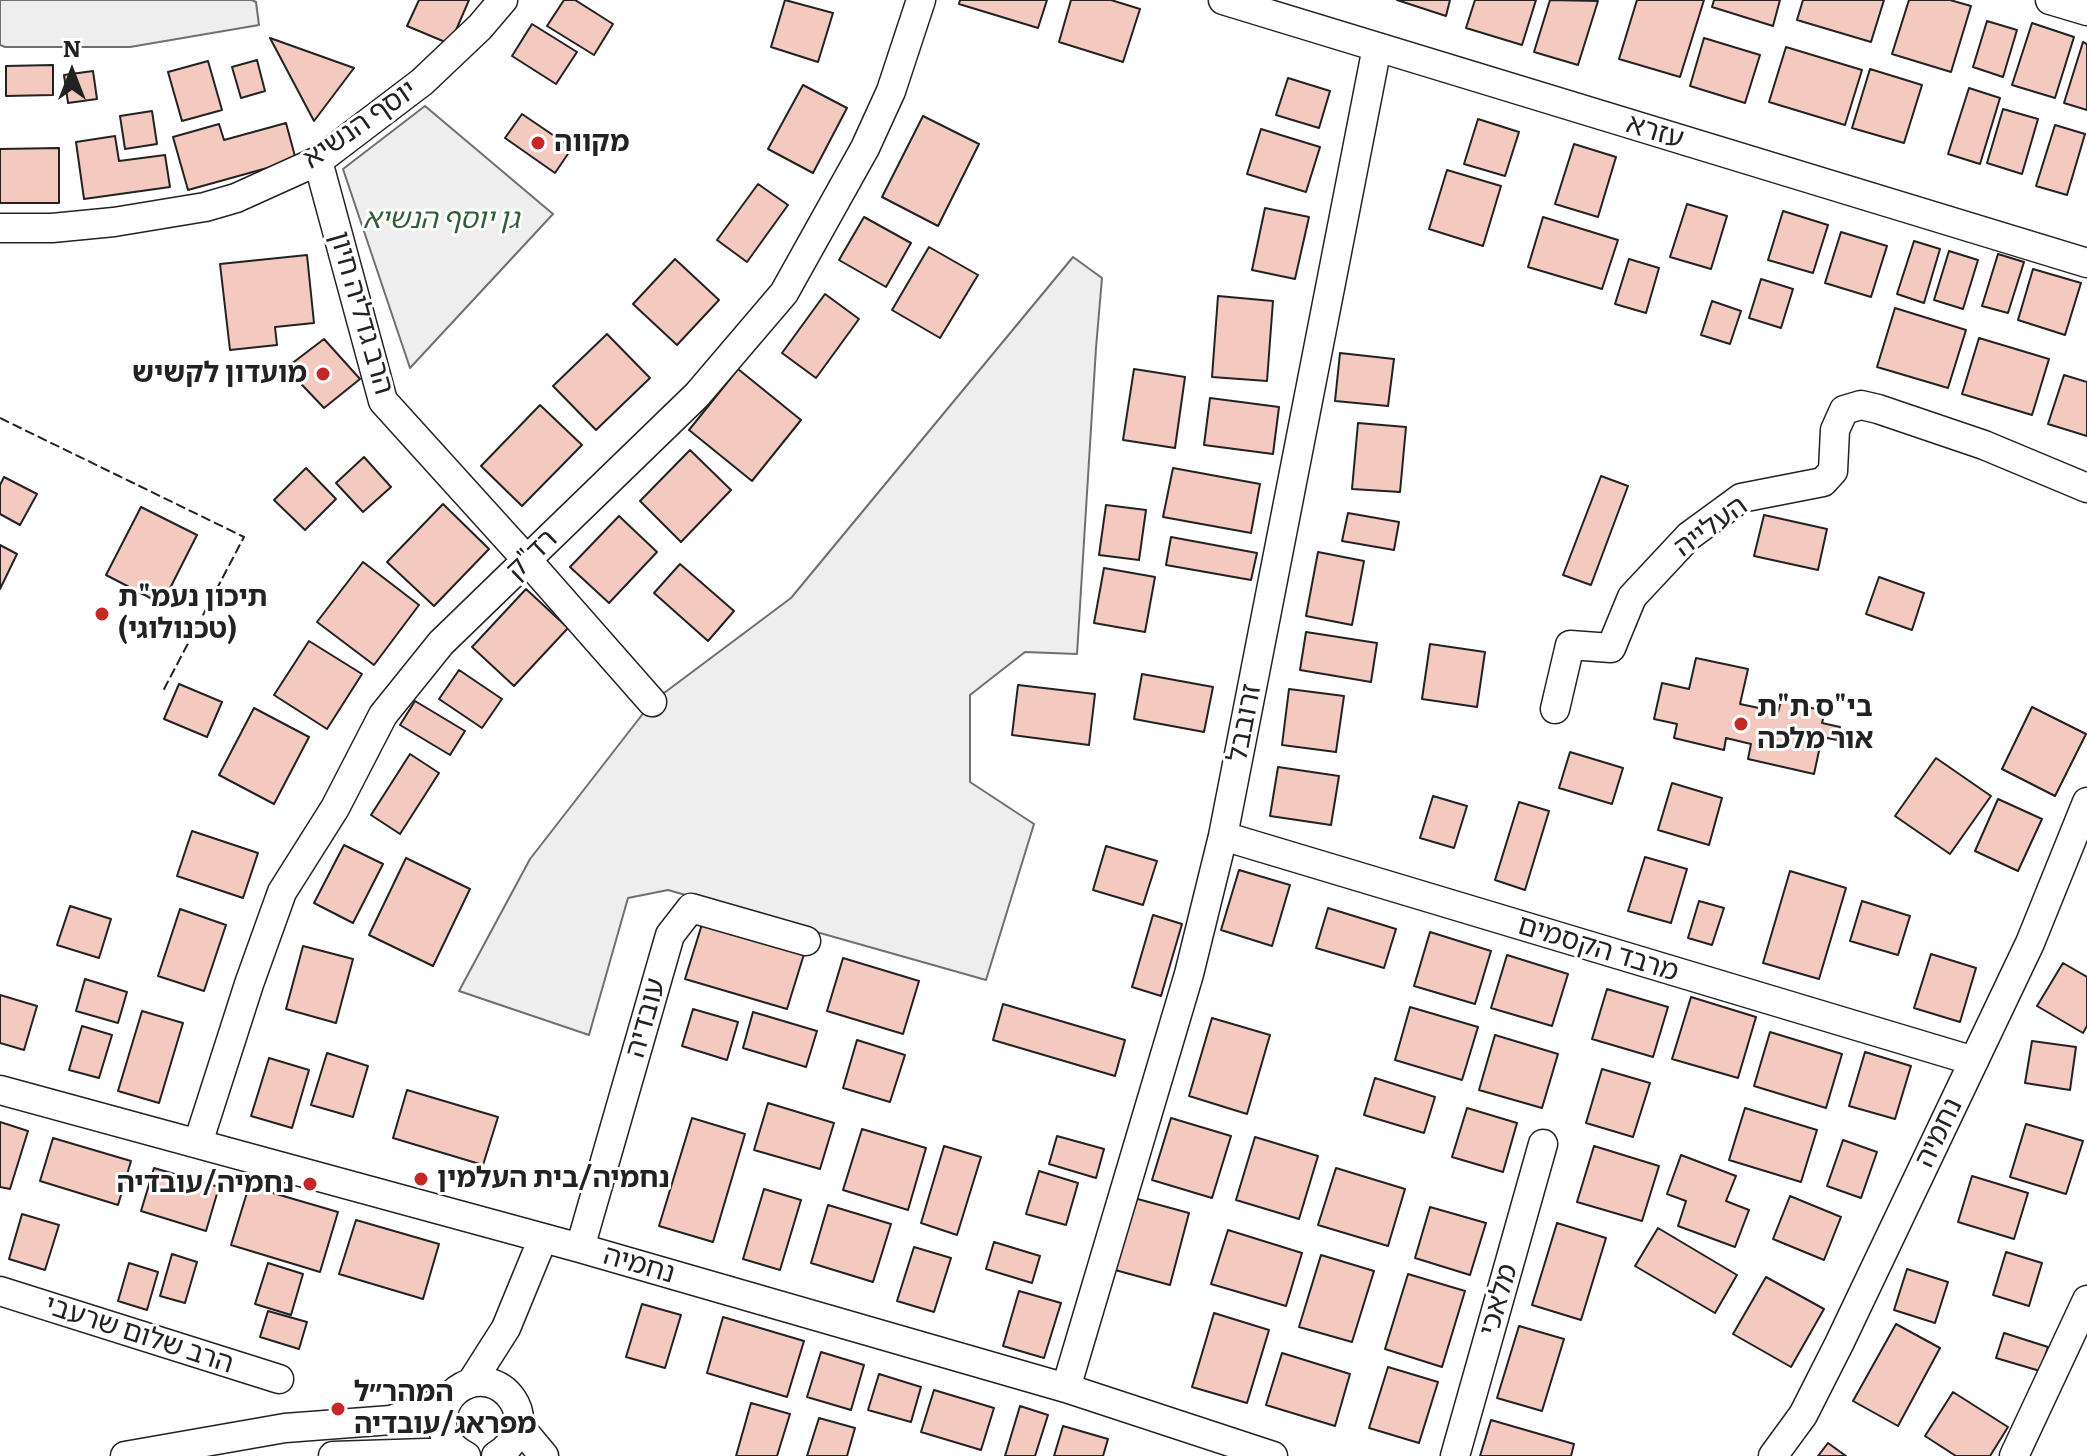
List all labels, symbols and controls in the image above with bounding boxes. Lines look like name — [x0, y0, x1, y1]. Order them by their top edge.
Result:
text: N — [63, 31, 81, 64]
north arrow — [32, 32, 112, 112]
street label: יוסף הנשיא — [297, 74, 423, 176]
street label: עזרא — [1622, 107, 1688, 157]
place label: מקווה — [554, 126, 629, 160]
marker: מקווה — [529, 134, 547, 152]
park label: גן יוסף הנשיא — [363, 203, 519, 237]
street label: הרב גדליה חיון — [322, 228, 400, 398]
place label: מועדון לקשיש — [132, 357, 307, 391]
marker: מועדון לקשיש — [314, 365, 332, 383]
street label: העלייה — [1668, 489, 1754, 565]
street label: רד"ק — [499, 523, 565, 587]
place label: תיכון נעמ"ת (טכנולוגי) — [118, 581, 267, 647]
marker: תיכון נעמ"ת (טכנולוגי) — [93, 605, 111, 623]
street label: זרובבל — [1221, 681, 1269, 765]
place label: בי"ס ת"ת אור מלכה — [1757, 691, 1873, 757]
marker: בי"ס ת"ת אור מלכה — [1732, 715, 1750, 733]
street label: מרבד הקסמים — [1513, 909, 1683, 989]
street label: עובדיה — [619, 974, 673, 1062]
street label: נחמיה — [1908, 1093, 1970, 1173]
place label: נחמיה/בית העלמין — [437, 1162, 670, 1196]
place label: נחמיה/עובדיה — [116, 1167, 294, 1201]
marker: נחמיה/בית העלמין — [412, 1170, 430, 1188]
marker: נחמיה/עובדיה — [301, 1175, 319, 1193]
street label: נחמיה — [599, 1239, 679, 1291]
street label: מלאכי — [1473, 1260, 1525, 1340]
street label: הרב שלום שרעבי — [40, 1289, 238, 1381]
place label: המהר״ל מפראג/עובדיה — [354, 1376, 536, 1442]
marker: המהר״ל מפראג/עובדיה — [329, 1400, 347, 1418]

